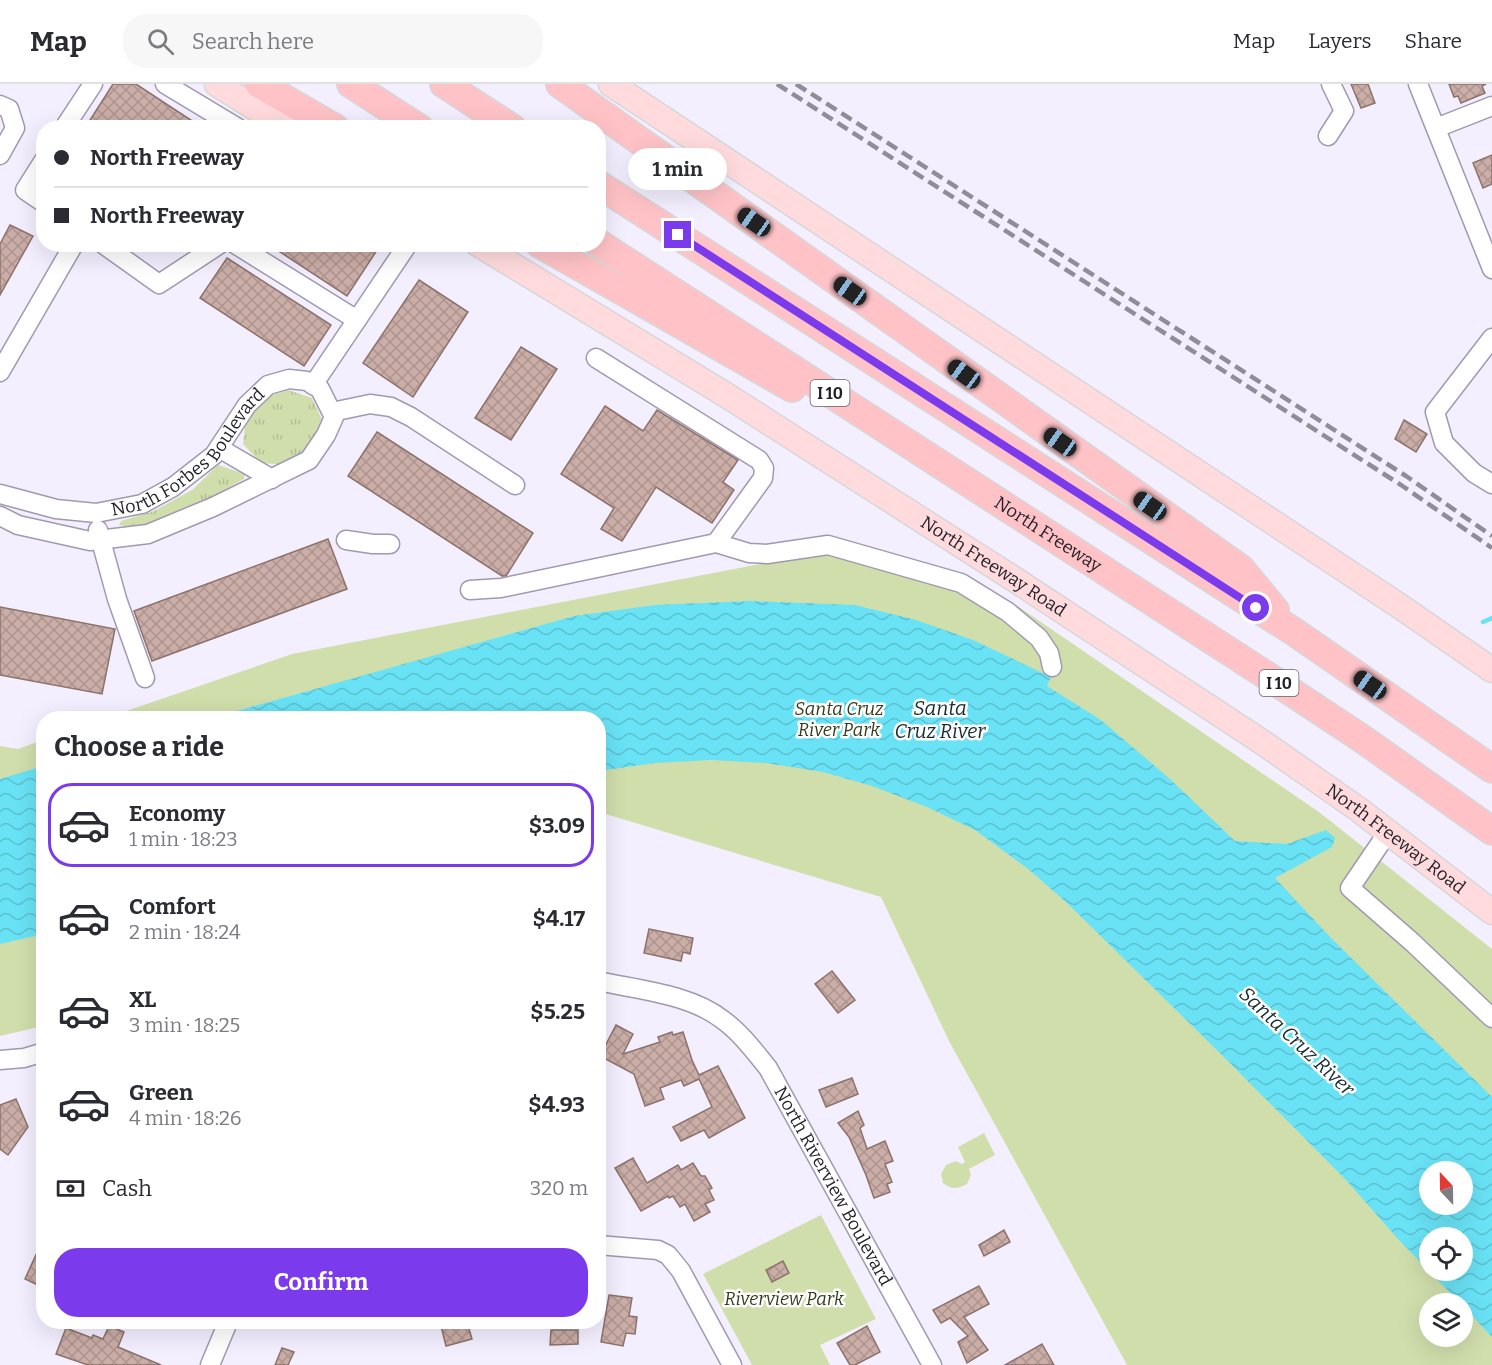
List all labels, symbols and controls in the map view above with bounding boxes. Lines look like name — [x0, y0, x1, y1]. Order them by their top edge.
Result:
search box — [123, 14, 543, 68]
text: Map — [30, 25, 87, 58]
icon: search — [144, 25, 177, 58]
text: Search here — [192, 28, 314, 55]
text: Map — [1233, 28, 1275, 54]
text: Layers — [1308, 28, 1372, 54]
text: Share — [1405, 28, 1462, 54]
text: North Freeway — [90, 144, 244, 171]
callout: 1 min — [628, 148, 728, 190]
text: 1 min — [652, 157, 703, 181]
text: North Freeway — [90, 202, 244, 229]
car — [734, 204, 774, 240]
route end — [664, 221, 691, 248]
car — [830, 273, 870, 309]
car — [944, 356, 984, 392]
road number: I 10 — [810, 380, 850, 406]
street label: North Forbes Boulevard — [109, 383, 269, 521]
car — [1040, 424, 1080, 460]
car — [1130, 488, 1170, 524]
street label: North Freeway — [990, 491, 1106, 577]
street label: North Freeway Road — [917, 511, 1071, 622]
route start — [1242, 594, 1269, 621]
car — [1350, 667, 1390, 703]
road number: I 10 — [1260, 670, 1298, 696]
water label: Santa Cruz River — [895, 696, 986, 743]
park label: Santa Cruz River Park — [795, 698, 884, 741]
text: Choose a ride — [54, 731, 224, 763]
street label: North Freeway Road — [1322, 779, 1470, 899]
icon: car — [57, 798, 111, 852]
text: Economy — [129, 800, 225, 827]
text: $3.09 — [529, 812, 585, 839]
text: 1 min · 18:23 — [129, 827, 238, 851]
icon: car — [57, 891, 111, 945]
text: Comfort — [129, 893, 216, 920]
text: $4.17 — [532, 905, 585, 932]
text: 2 min · 18:24 — [129, 920, 241, 944]
water label: Santa Cruz River — [1235, 982, 1360, 1101]
icon: car — [57, 984, 111, 1038]
text: XL — [129, 986, 156, 1013]
text: $5.25 — [530, 998, 585, 1025]
text: 3 min · 18:25 — [129, 1013, 240, 1037]
icon: car — [57, 1077, 111, 1131]
text: Green — [129, 1079, 193, 1106]
street label: North Riverview Boulevard — [769, 1083, 897, 1290]
text: $4.93 — [528, 1091, 585, 1118]
text: 4 min · 18:26 — [129, 1106, 242, 1130]
north arrow — [1419, 1161, 1473, 1215]
map controls — [1419, 1161, 1473, 1347]
icon: cash — [54, 1172, 87, 1205]
text: Cash — [102, 1175, 152, 1202]
text: 320 m — [530, 1176, 588, 1200]
button: locate — [1419, 1227, 1473, 1281]
button: Confirm — [54, 1248, 588, 1317]
park label: Riverview Park — [724, 1288, 844, 1310]
button: layers — [1419, 1293, 1473, 1347]

